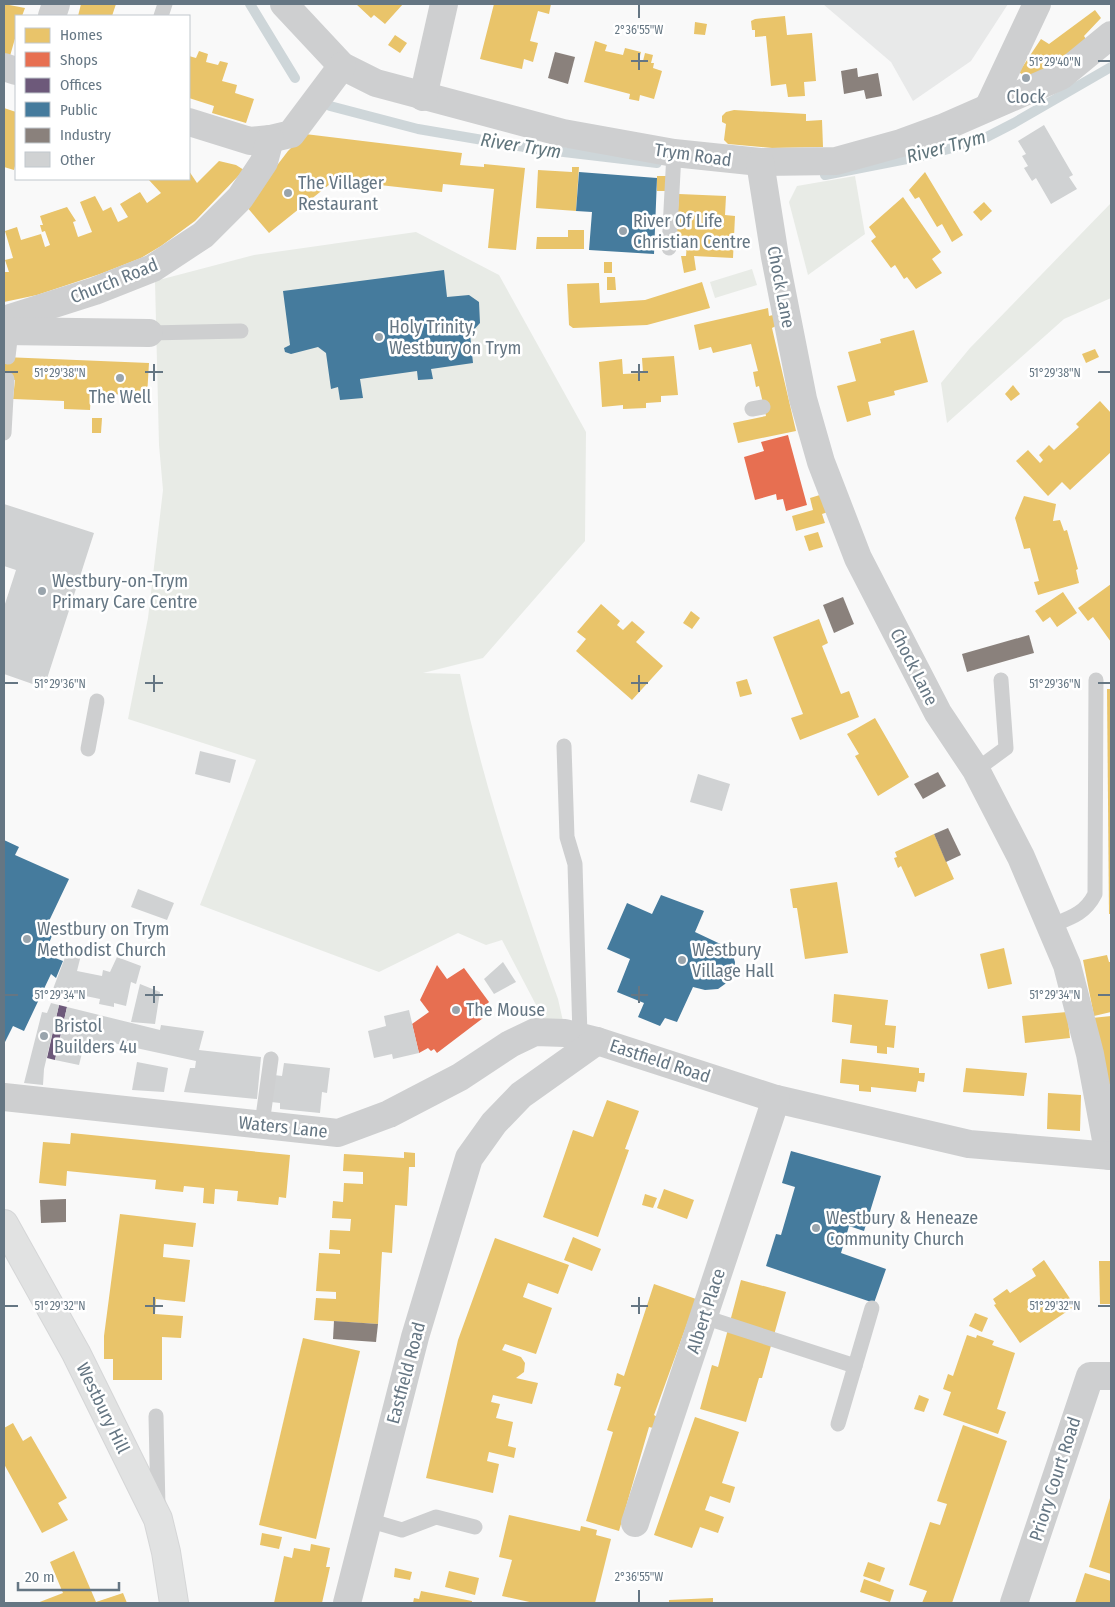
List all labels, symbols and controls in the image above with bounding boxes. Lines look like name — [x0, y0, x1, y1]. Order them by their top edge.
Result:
legend — [15, 15, 190, 180]
text: 2°36'55"W — [615, 23, 663, 37]
text: Homes — [60, 26, 102, 44]
text: Shops — [60, 51, 98, 69]
text: 51°29'40"N — [1029, 55, 1081, 69]
marker: Clock — [1020, 72, 1032, 84]
text: Offices — [60, 76, 102, 94]
place label: Clock — [1006, 86, 1046, 108]
text: Public — [60, 101, 98, 119]
water label: River Trym — [904, 125, 988, 168]
text: Industry — [60, 126, 111, 144]
water label: River Trym — [479, 128, 563, 163]
street label: Trym Road — [653, 139, 733, 171]
text: Other — [60, 151, 96, 169]
place label: The Villager Restaurant — [298, 172, 385, 215]
marker: The Villager Restaurant — [282, 187, 294, 199]
place label: River Of Life Christian Centre — [633, 210, 751, 253]
marker: River Of Life Christian Centre — [617, 225, 629, 237]
street label: Chock Lane — [762, 244, 800, 330]
street label: Church Road — [67, 253, 161, 309]
place label: Holy Trinity, Westbury on Trym — [389, 316, 521, 359]
marker: Holy Trinity, Westbury on Trym — [373, 331, 385, 343]
text: 51°29'38"N — [34, 366, 86, 380]
text: 51°29'38"N — [1029, 366, 1081, 380]
marker: The Well — [114, 372, 126, 384]
place label: The Well — [89, 386, 152, 408]
place label: Westbury-on-Trym Primary Care Centre — [52, 570, 198, 613]
marker: Westbury-on-Trym Primary Care Centre — [36, 585, 48, 597]
street label: Chock Lane — [885, 625, 943, 709]
text: 51°29'36"N — [34, 677, 86, 691]
text: 51°29'36"N — [1029, 677, 1081, 691]
place label: Westbury on Trym Methodist Church — [37, 918, 169, 961]
marker: Westbury on Trym Methodist Church — [21, 933, 33, 945]
place label: Westbury Village Hall — [692, 939, 774, 982]
marker: Westbury Village Hall — [676, 954, 688, 966]
text: 51°29'34"N — [34, 988, 86, 1002]
text: 51°29'34"N — [1029, 988, 1081, 1002]
place label: The Mouse — [466, 999, 545, 1021]
marker: The Mouse — [450, 1004, 462, 1016]
place label: Bristol Builders 4u — [54, 1015, 137, 1058]
marker: Bristol Builders 4u — [38, 1030, 50, 1042]
street label: Eastfield Road — [607, 1034, 713, 1088]
street label: Waters Lane — [237, 1111, 329, 1143]
place label: Westbury & Heneaze Community Church — [826, 1207, 978, 1250]
marker: Westbury & Heneaze Community Church — [810, 1222, 822, 1234]
street label: Albert Place — [682, 1266, 730, 1356]
text: 51°29'32"N — [34, 1299, 86, 1313]
text: 51°29'32"N — [1029, 1299, 1081, 1313]
street label: Eastfield Road — [382, 1320, 430, 1426]
street label: Westbury Hill — [72, 1359, 135, 1457]
street label: Priory Court Road — [1025, 1414, 1085, 1544]
scale bar — [18, 1560, 119, 1592]
text: 20 m — [25, 1568, 55, 1586]
text: 2°36'55"W — [615, 1570, 663, 1584]

